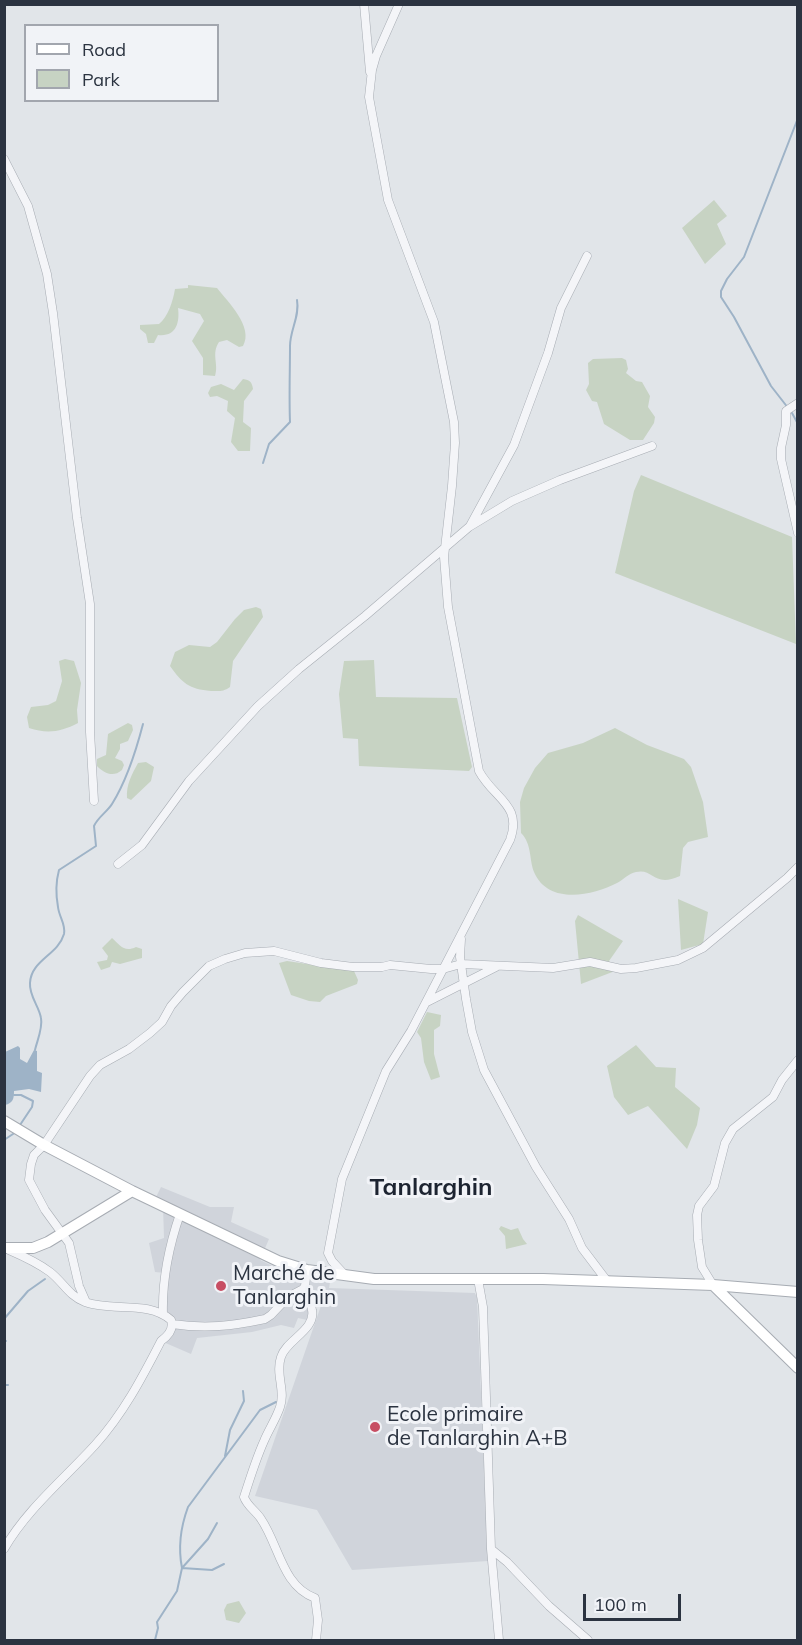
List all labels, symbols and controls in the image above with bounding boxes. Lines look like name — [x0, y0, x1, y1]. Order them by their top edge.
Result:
legend — [24, 24, 219, 102]
text: Road — [82, 38, 126, 61]
text: Park — [82, 68, 120, 91]
district label: Tanlarghin — [370, 1174, 492, 1202]
place label: Marché de Tanlarghin — [233, 1261, 336, 1311]
marker: Marché de Tanlarghin — [214, 1279, 228, 1293]
place label: Ecole primaire de Tanlarghin A+B — [387, 1402, 568, 1452]
marker: Ecole primaire de Tanlarghin A+B — [368, 1420, 382, 1434]
scale bar — [586, 1582, 684, 1620]
text: 100 m — [594, 1593, 647, 1616]

